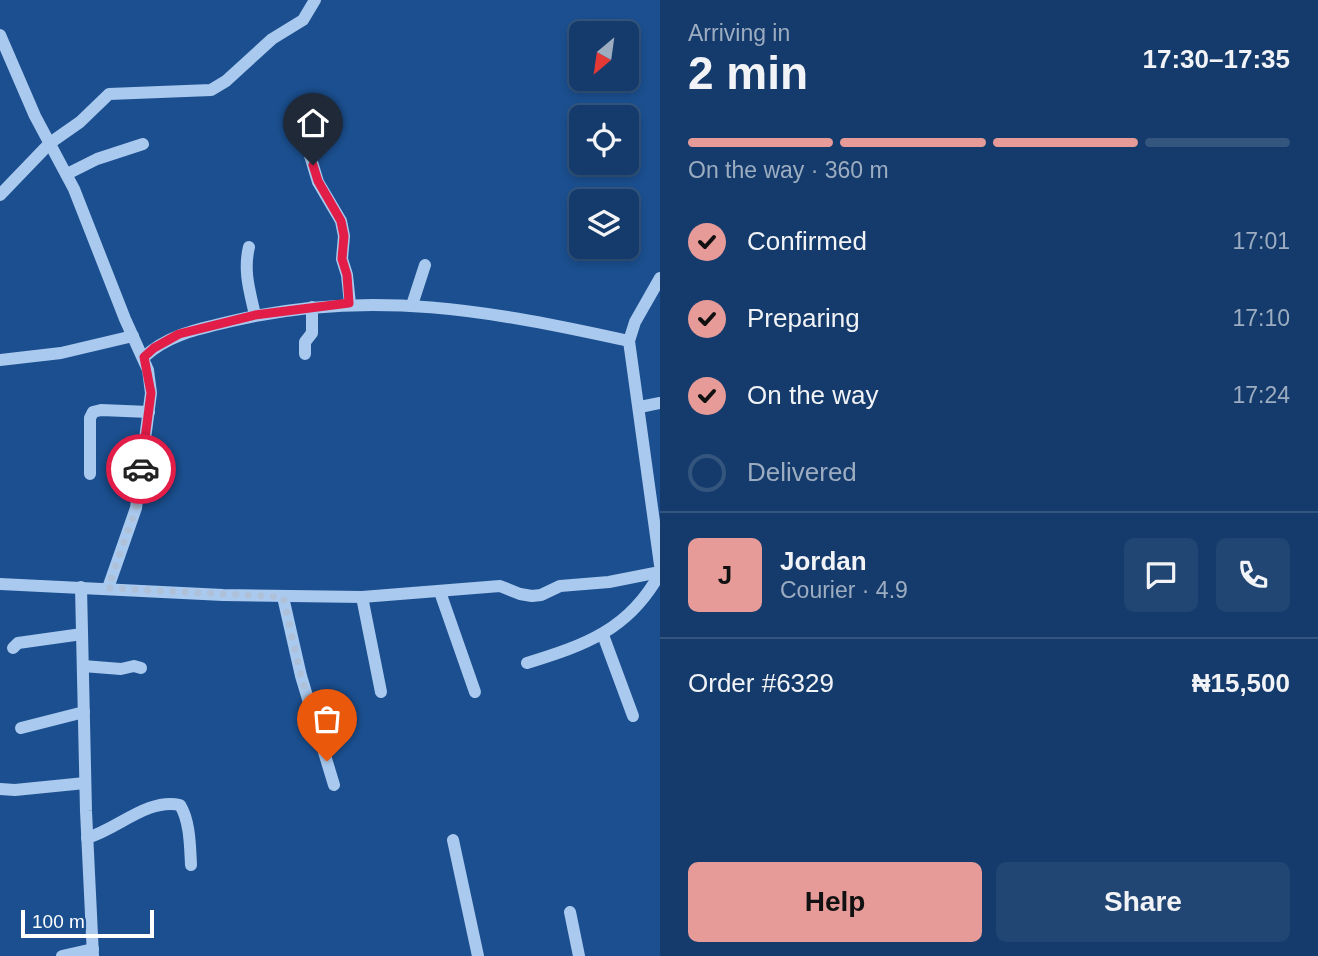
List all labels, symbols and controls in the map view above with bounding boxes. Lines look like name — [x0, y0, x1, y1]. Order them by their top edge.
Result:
text: Arriving in — [688, 20, 790, 46]
north arrow — [569, 21, 639, 91]
map controls — [569, 21, 639, 259]
text: 17:30–17:35 — [1143, 44, 1290, 74]
text: 2 min — [688, 47, 808, 99]
pin — [283, 93, 343, 165]
icon: home — [294, 104, 332, 142]
button: locate — [569, 105, 639, 175]
text: On the way · 360 m — [688, 157, 889, 183]
button: layers — [569, 189, 639, 259]
icon: check — [688, 223, 726, 261]
text: Confirmed — [747, 226, 867, 256]
text: 17:01 — [1232, 228, 1290, 254]
icon: check — [688, 300, 726, 338]
text: Preparing — [747, 303, 860, 333]
text: 17:10 — [1232, 305, 1290, 331]
icon: check — [688, 377, 726, 415]
text: On the way — [747, 380, 879, 410]
text: 17:24 — [1232, 382, 1290, 408]
courier — [106, 434, 176, 504]
icon: car — [122, 450, 160, 488]
text: Delivered — [747, 457, 857, 487]
button: chat — [1124, 538, 1198, 612]
button: phone — [1216, 538, 1290, 612]
text: Jordan — [780, 546, 867, 576]
text: J — [718, 560, 732, 590]
text: Courier · 4.9 — [780, 577, 908, 603]
text: Order #6329 — [688, 668, 834, 698]
text: ₦15,500 — [1192, 668, 1290, 698]
pin — [297, 689, 357, 761]
icon: bag — [308, 700, 346, 738]
button: Help — [688, 862, 982, 942]
button: Share — [996, 862, 1290, 942]
scale bar — [21, 907, 154, 939]
text: 100 m — [32, 911, 85, 932]

